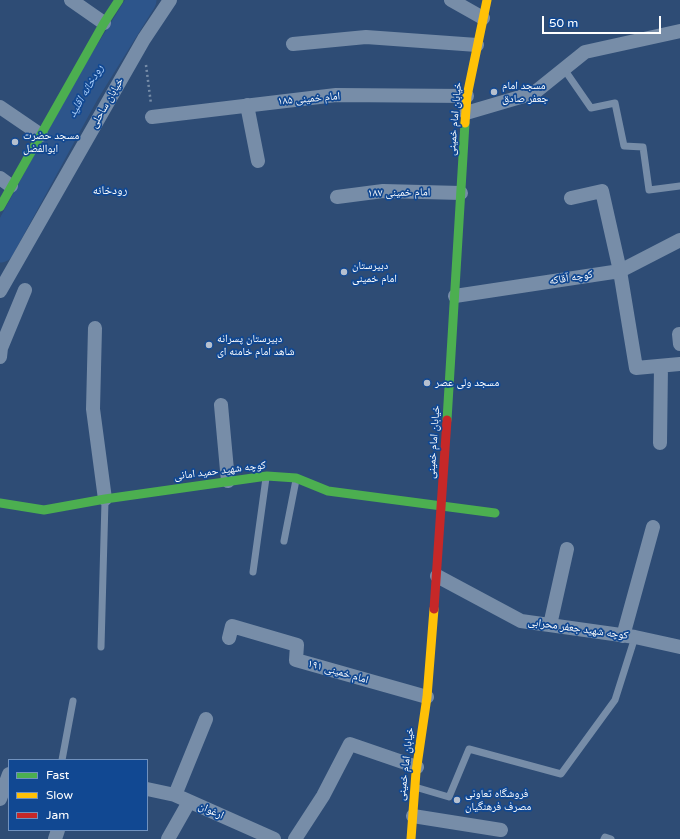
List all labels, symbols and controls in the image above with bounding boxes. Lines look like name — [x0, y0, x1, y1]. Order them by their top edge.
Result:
scale bar — [544, 8, 663, 34]
text: 50 m — [549, 16, 578, 30]
water label: رودخانه اقلید — [65, 62, 107, 120]
street label: خیابان ساحلی — [87, 75, 127, 131]
place label: مسجد امام جعفر صادق — [502, 79, 548, 105]
street label: خیابان امام خمینی — [445, 82, 465, 156]
marker: مسجد امام جعفر صادق — [489, 87, 499, 97]
street label: امام خمینی ۱۸۵ — [277, 90, 341, 108]
place label: مسجد حضرت ابوالفضل — [23, 129, 79, 155]
marker: مسجد حضرت ابوالفضل — [10, 137, 20, 147]
district label: رودخانه — [93, 184, 127, 198]
street label: امام خمینی ۱۸۷ — [368, 186, 430, 200]
place label: دبیرستان امام خمینی — [352, 259, 397, 285]
marker: دبیرستان امام خمینی — [339, 267, 349, 277]
street label: کوچه آقاکه — [548, 268, 594, 288]
place label: دبیرستان پسرانه شاهد امام خامنه ای — [217, 332, 295, 358]
marker: دبیرستان پسرانه شاهد امام خامنه ای — [204, 340, 214, 350]
place label: مسجد ولی عصر — [435, 376, 499, 390]
marker: مسجد ولی عصر — [422, 378, 432, 388]
street label: خیابان امام خمینی — [425, 405, 443, 479]
street label: کوچه شهید حمید امانی — [173, 459, 267, 483]
street label: کوچه شهید جعفر محرابی — [527, 615, 629, 643]
street label: امام خمینی ۱۹۱ — [306, 657, 370, 687]
street label: خیابان امام خمینی — [395, 727, 417, 801]
legend — [8, 759, 148, 831]
text: Fast — [46, 768, 69, 782]
place label: فروشگاه تعاونی مصرف فرهنگیان — [465, 787, 531, 813]
text: Slow — [46, 788, 73, 802]
marker: فروشگاه تعاونی مصرف فرهنگیان — [452, 795, 462, 805]
street label: ارغوان — [196, 800, 226, 822]
text: Jam — [46, 808, 69, 822]

